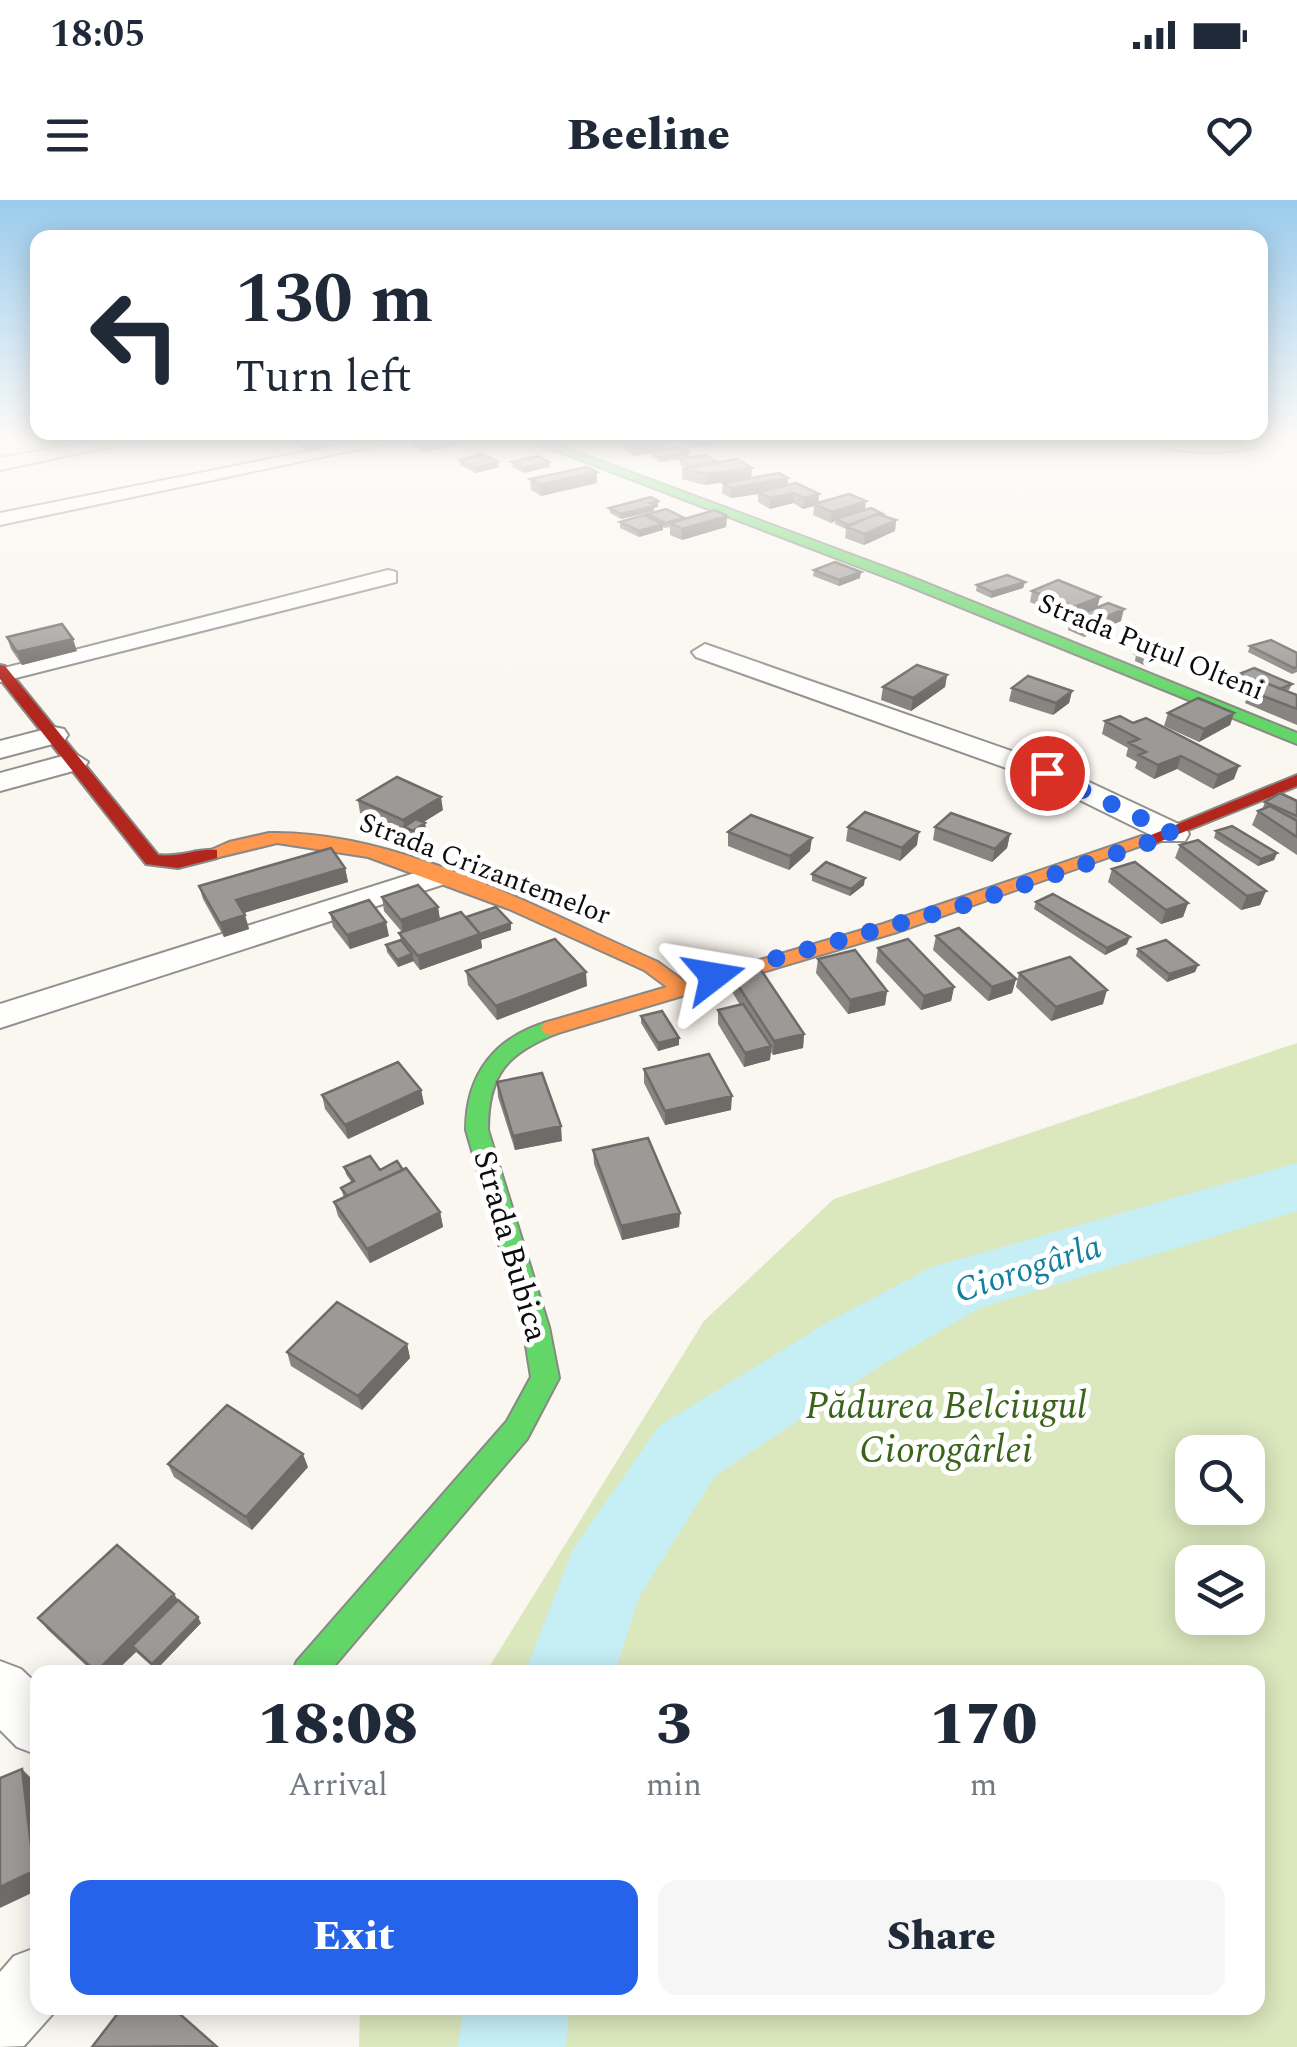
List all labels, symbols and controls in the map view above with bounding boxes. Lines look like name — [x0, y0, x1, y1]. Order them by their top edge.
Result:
text: 18:05 — [50, 6, 145, 64]
text: Beeline — [567, 101, 730, 170]
icon: menu — [40, 108, 95, 163]
icon: heart — [1202, 108, 1257, 163]
text: 130 m — [235, 247, 433, 353]
icon: left — [70, 270, 200, 400]
text: Turn left — [235, 343, 412, 412]
street label: Strada Puțul Olteni — [1031, 582, 1271, 712]
pin — [1005, 731, 1090, 816]
icon: arrive — [1020, 746, 1075, 801]
street label: Strada Crizantemelor — [353, 801, 617, 937]
position arrow — [662, 924, 766, 1028]
street label: Strada Bubica — [459, 1145, 561, 1348]
water label: Ciorogârla — [948, 1220, 1109, 1318]
park label: Pădurea Belciugul Ciorogârlei — [805, 1378, 1087, 1480]
map controls — [1175, 1435, 1265, 1635]
button: search — [1175, 1435, 1265, 1525]
button: layers — [1175, 1545, 1265, 1635]
text: 18:08 — [258, 1679, 418, 1771]
text: 3 — [656, 1679, 692, 1771]
text: 170 — [929, 1679, 1037, 1771]
text: Arrival — [288, 1761, 388, 1810]
text: min — [646, 1761, 702, 1810]
text: m — [970, 1761, 997, 1810]
button: Exit — [70, 1880, 638, 1995]
button: Share — [658, 1880, 1225, 1995]

